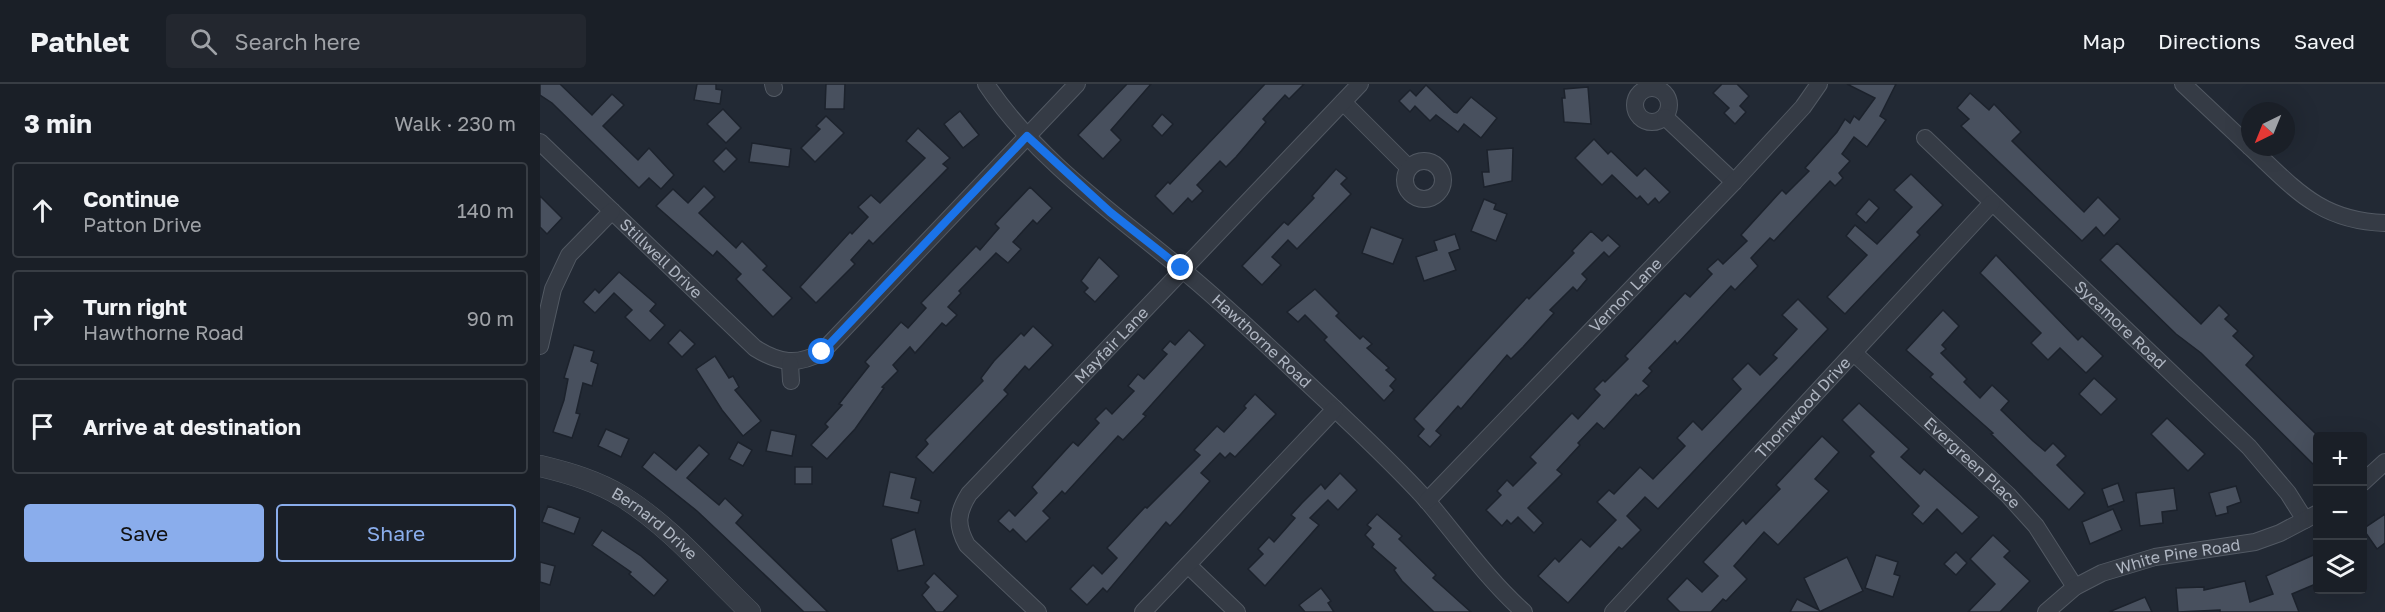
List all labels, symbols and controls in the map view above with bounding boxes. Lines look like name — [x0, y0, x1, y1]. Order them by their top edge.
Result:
search box — [166, 14, 586, 68]
text: Pathlet — [30, 25, 130, 58]
icon: search — [187, 25, 220, 58]
text: Search here — [235, 28, 361, 55]
text: Map — [2082, 28, 2125, 54]
text: Directions — [2158, 28, 2261, 54]
text: Saved — [2294, 28, 2355, 54]
north arrow — [2241, 102, 2295, 156]
text: 3 min — [24, 108, 92, 139]
text: Walk · 230 m — [394, 111, 516, 135]
text: Continue — [83, 185, 179, 212]
icon: ahead — [26, 194, 59, 227]
text: 140 m — [457, 198, 514, 222]
text: Patton Drive — [83, 212, 202, 236]
street label: Stillwell Drive — [616, 214, 707, 302]
street label: Vernon Lane — [1585, 253, 1666, 336]
route end — [1167, 254, 1193, 280]
street label: Sycamore Road — [2070, 276, 2170, 373]
street label: Hawthorne Road — [1208, 290, 1316, 392]
text: Turn right — [83, 293, 187, 320]
icon: right — [26, 302, 59, 335]
street label: Mayfair Lane — [1070, 303, 1152, 388]
text: 90 m — [467, 306, 514, 330]
text: Hawthorne Road — [83, 320, 244, 344]
route start — [808, 338, 834, 364]
street label: Thornwood Drive — [1751, 353, 1854, 462]
icon: arrive — [26, 410, 59, 443]
text: Arrive at destination — [83, 413, 301, 440]
street label: Evergreen Place — [1920, 413, 2025, 512]
map controls — [2313, 432, 2367, 594]
button: + — [2313, 432, 2367, 486]
street label: Bernard Drive — [608, 483, 702, 564]
button: − — [2313, 486, 2367, 540]
button: Save — [24, 504, 264, 562]
button: Share — [276, 504, 516, 562]
street label: White Pine Road — [2114, 534, 2242, 578]
button: layers — [2313, 540, 2367, 594]

